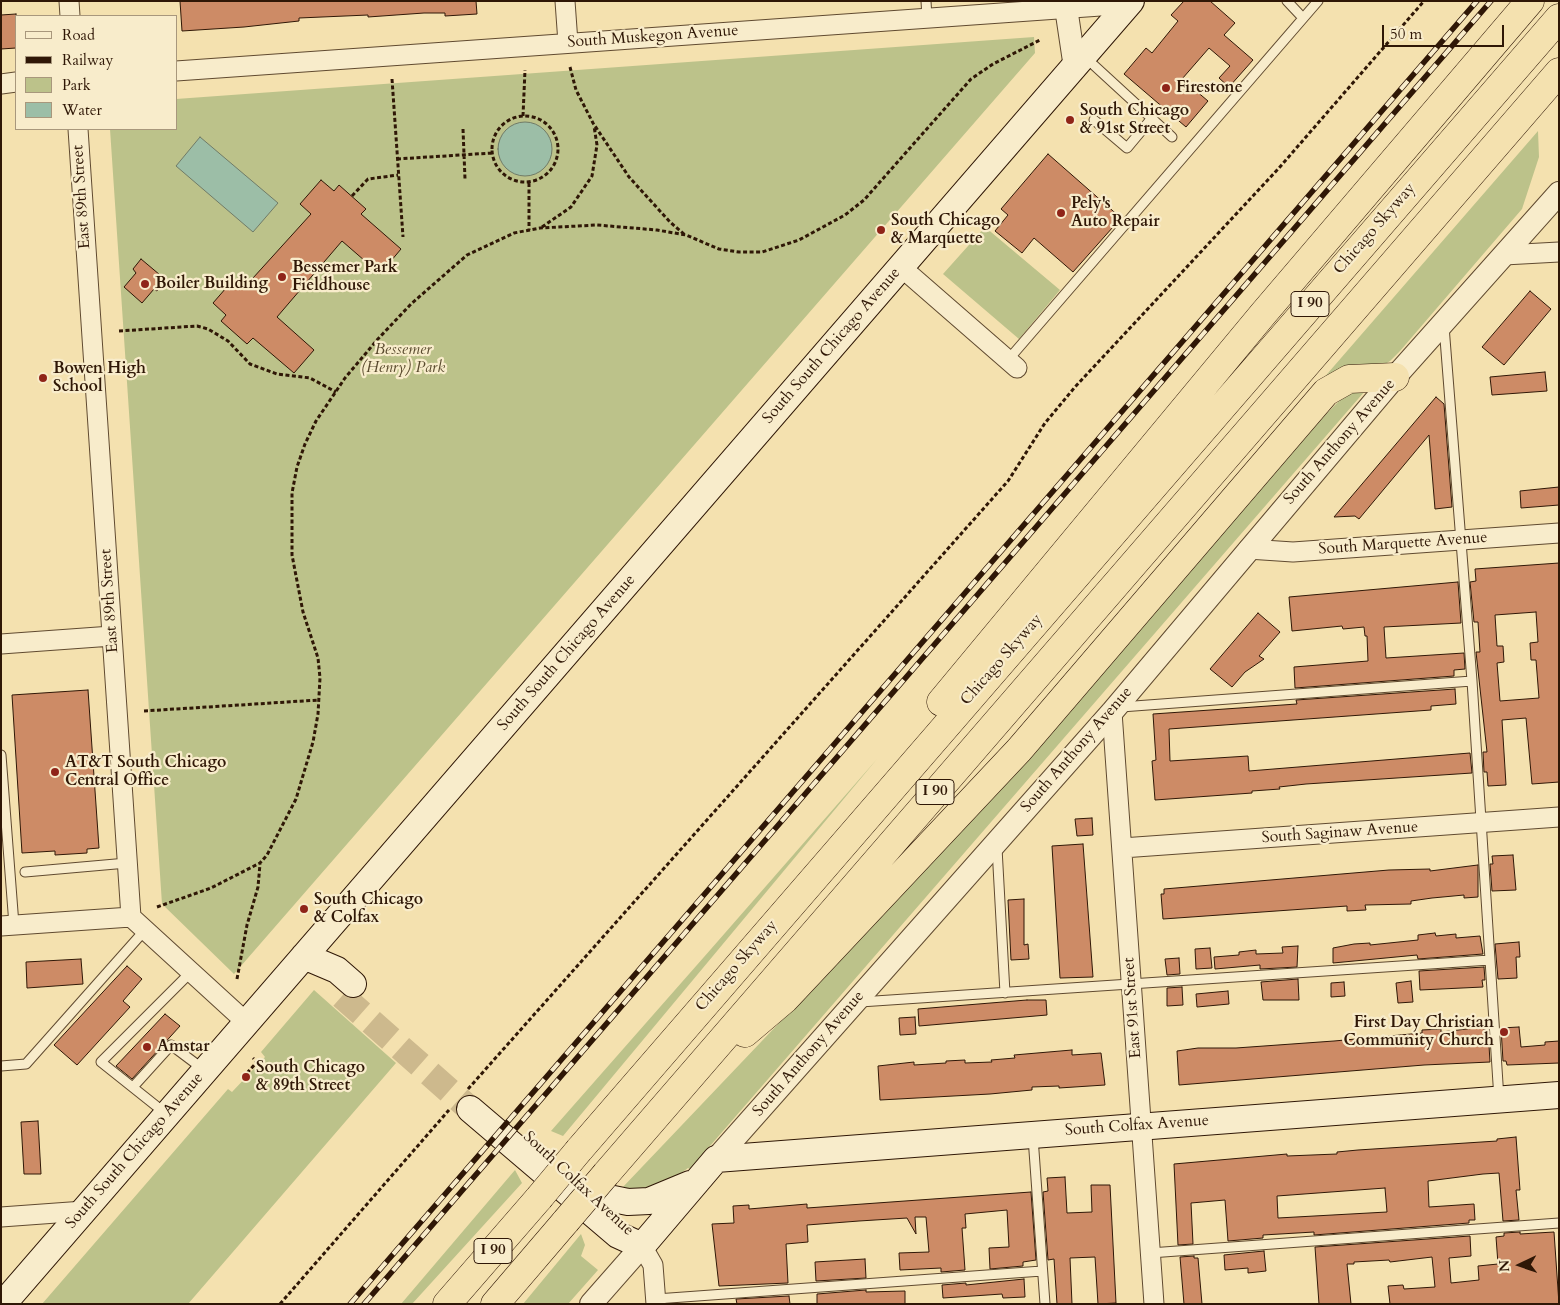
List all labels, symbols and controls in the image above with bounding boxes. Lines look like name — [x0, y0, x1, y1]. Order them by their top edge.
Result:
legend — [15, 15, 178, 130]
scale bar — [1385, 15, 1508, 47]
street label: South Muskegon Avenue — [567, 21, 739, 53]
text: 50 m — [1390, 24, 1422, 44]
text: Road — [62, 25, 95, 45]
text: Railway — [62, 50, 113, 70]
text: Park — [62, 75, 91, 95]
place label: Firestone — [1176, 78, 1243, 98]
marker: Firestone — [1160, 82, 1172, 94]
text: Water — [62, 100, 102, 120]
place label: South Chicago & 91st Street — [1080, 101, 1189, 139]
marker: South Chicago & 91st Street — [1064, 114, 1076, 126]
street label: East 89th Street — [69, 144, 95, 250]
street label: Chicago Skyway — [1330, 179, 1420, 279]
place label: Pely's Auto Repair — [1071, 194, 1160, 232]
marker: Pely's Auto Repair — [1055, 207, 1067, 219]
place label: South Chicago & Marquette — [891, 211, 1000, 249]
marker: South Chicago & Marquette — [875, 224, 887, 236]
place label: Bessemer Park Fieldhouse — [292, 258, 398, 296]
street label: South South Chicago Avenue — [759, 264, 905, 428]
marker: Bessemer Park Fieldhouse — [276, 271, 288, 283]
place label: Boiler Building — [155, 274, 268, 294]
marker: Boiler Building — [139, 278, 151, 290]
road number: I 90 — [1291, 292, 1329, 316]
park label: Bessemer (Henry) Park — [361, 340, 445, 378]
place label: Bowen High School — [53, 359, 146, 397]
marker: Bowen High School — [37, 372, 49, 384]
street label: South Anthony Avenue — [1280, 375, 1400, 509]
street label: South Marquette Avenue — [1318, 529, 1488, 559]
street label: East 89th Street — [97, 548, 123, 654]
street label: South South Chicago Avenue — [494, 571, 640, 735]
street label: Chicago Skyway — [957, 610, 1047, 710]
street label: South Anthony Avenue — [1017, 683, 1137, 817]
place label: AT&T South Chicago Central Office — [65, 753, 226, 791]
marker: AT&T South Chicago Central Office — [49, 766, 61, 778]
road number: I 90 — [916, 780, 954, 804]
street label: South Saginaw Avenue — [1261, 818, 1419, 848]
place label: South Chicago & Colfax — [314, 890, 423, 928]
marker: South Chicago & Colfax — [298, 903, 310, 915]
street label: Chicago Skyway — [692, 916, 782, 1016]
street label: East 91st Street — [1120, 957, 1146, 1059]
street label: South Anthony Avenue — [749, 987, 869, 1121]
place label: First Day Christian Community Church — [1343, 1013, 1494, 1051]
marker: First Day Christian Community Church — [1498, 1026, 1510, 1038]
place label: Amstar — [157, 1037, 210, 1057]
marker: Amstar — [141, 1041, 153, 1053]
place label: South Chicago & 89th Street — [256, 1058, 365, 1096]
street label: South South Chicago Avenue — [62, 1069, 208, 1233]
marker: South Chicago & 89th Street — [240, 1071, 252, 1083]
street label: South Colfax Avenue — [1064, 1111, 1210, 1141]
street label: South Colfax Avenue — [519, 1128, 637, 1240]
road number: I 90 — [474, 1238, 512, 1264]
north arrow — [1495, 1240, 1545, 1290]
text: N — [1495, 1259, 1514, 1272]

